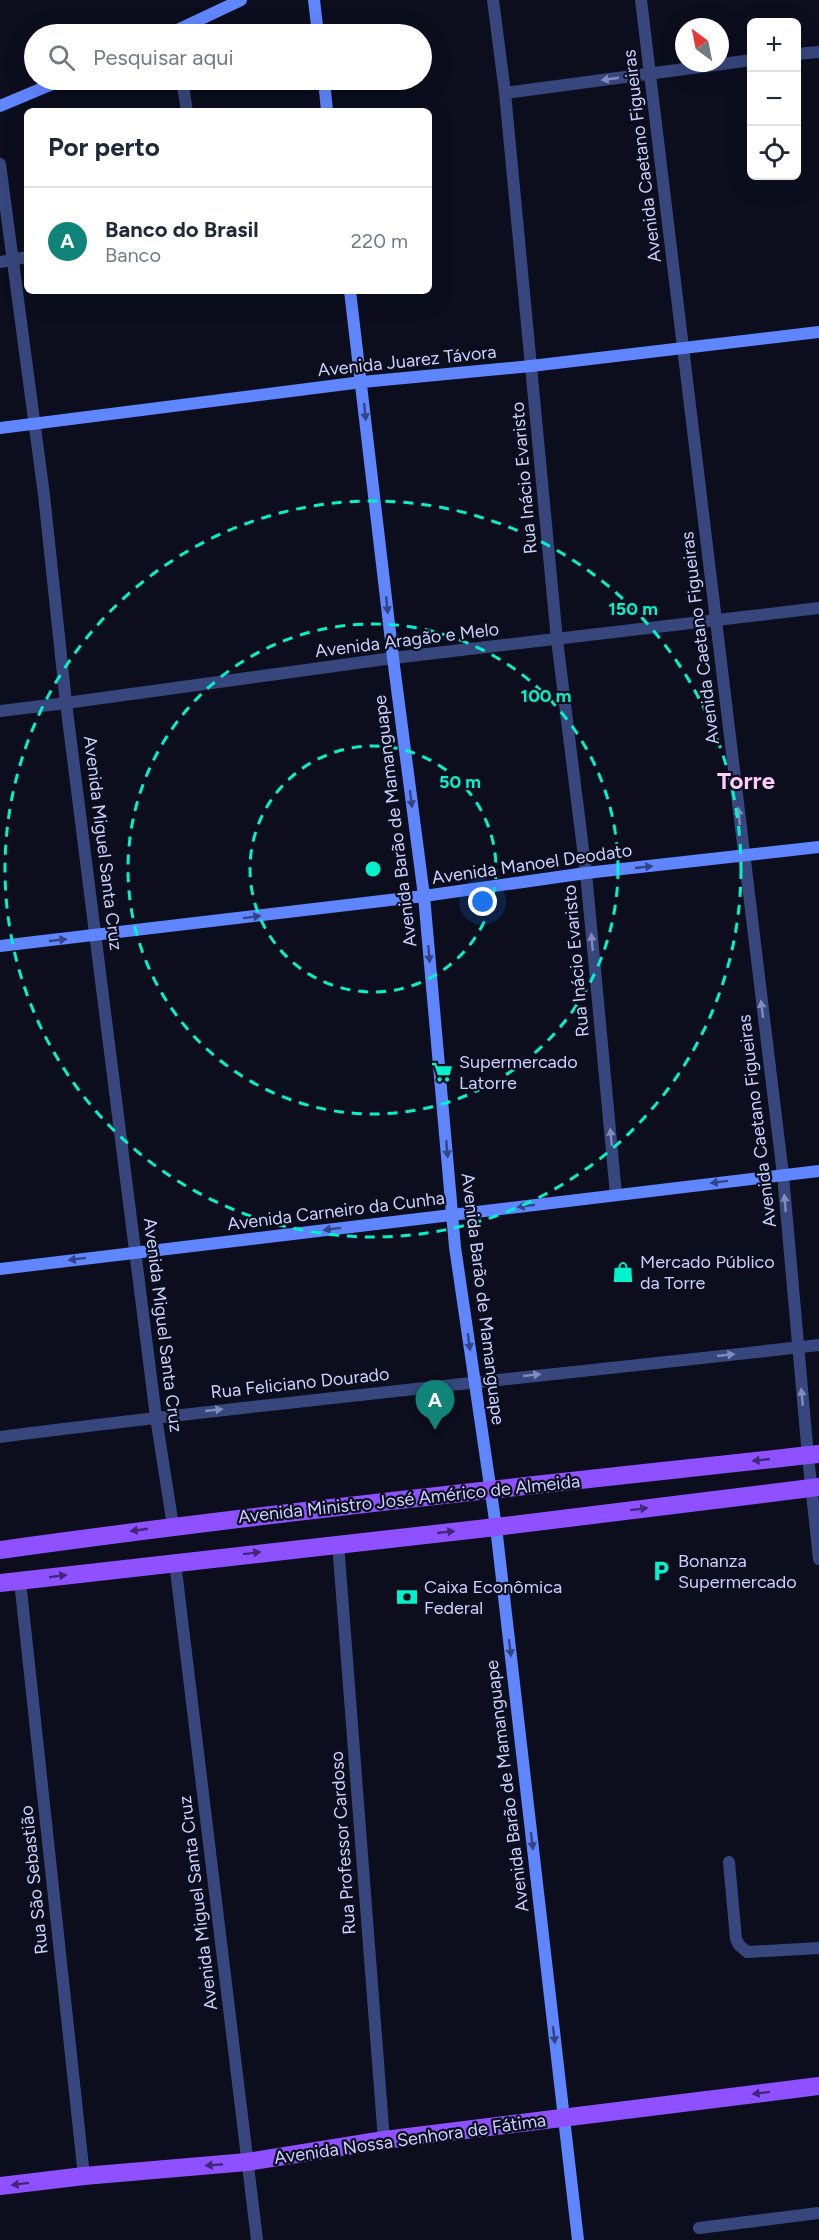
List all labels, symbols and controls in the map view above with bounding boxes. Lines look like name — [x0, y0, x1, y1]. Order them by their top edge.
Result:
north arrow — [675, 18, 729, 72]
map controls — [747, 18, 801, 180]
button: + — [747, 18, 801, 72]
search box — [24, 24, 432, 90]
icon: search — [45, 41, 78, 74]
text: Pesquisar aqui — [93, 44, 234, 71]
street label: Avenida Caetano Figueiras — [618, 48, 666, 264]
button: − — [747, 72, 801, 126]
one-way arrow — [601, 74, 620, 83]
button: locate — [747, 126, 801, 180]
text: Por perto — [48, 131, 160, 163]
text: Banco do Brasil — [105, 216, 259, 243]
text: A — [60, 229, 75, 253]
text: 220 m — [351, 229, 408, 253]
text: Banco — [105, 243, 161, 267]
street label: Avenida Juarez Távora — [316, 341, 498, 381]
street label: Rua Inácio Evaristo — [506, 401, 542, 555]
one-way arrow — [360, 402, 370, 421]
street label: Avenida Caetano Figueiras — [676, 530, 724, 746]
one-way arrow — [382, 596, 392, 615]
text: 150 m — [608, 598, 658, 620]
street label: Avenida Aragão e Melo — [314, 618, 500, 662]
text: 100 m — [521, 685, 571, 707]
street label: Avenida Barão de Mamanguape — [369, 694, 421, 948]
street label: Avenida Miguel Santa Cruz — [79, 734, 127, 952]
district label: Torre — [717, 766, 775, 795]
text: 50 m — [439, 771, 481, 793]
one-way arrow — [407, 789, 416, 808]
one-way arrow — [734, 806, 744, 825]
street label: Avenida Manoel Deodato — [430, 839, 634, 889]
centre of rings — [363, 859, 383, 879]
one-way arrow — [635, 862, 654, 872]
street label: Rua Inácio Evaristo — [558, 884, 594, 1038]
your location — [468, 887, 497, 916]
one-way arrow — [242, 912, 261, 922]
one-way arrow — [587, 933, 597, 952]
one-way arrow — [49, 935, 68, 945]
one-way arrow — [424, 945, 434, 964]
one-way arrow — [758, 1000, 767, 1019]
street label: Avenida Caetano Figueiras — [733, 1013, 781, 1229]
place label: Supermercado Latorre — [459, 1051, 578, 1094]
supermarket icon: Supermercado Latorre — [430, 1060, 454, 1084]
one-way arrow — [606, 1127, 616, 1146]
one-way arrow — [442, 1139, 452, 1158]
street label: Avenida Barão de Mamanguape — [457, 1172, 509, 1426]
one-way arrow — [710, 1178, 729, 1187]
street label: Avenida Carneiro da Cunha — [226, 1187, 446, 1235]
one-way arrow — [781, 1193, 790, 1212]
one-way arrow — [516, 1202, 535, 1211]
street label: Avenida Miguel Santa Cruz — [139, 1216, 187, 1434]
one-way arrow — [322, 1225, 341, 1234]
place label: Mercado Público da Torre — [640, 1251, 775, 1294]
one-way arrow — [68, 1255, 87, 1264]
shop icon: Mercado Público da Torre — [611, 1260, 635, 1284]
one-way arrow — [464, 1333, 473, 1352]
one-way arrow — [717, 1350, 736, 1360]
street label: Rua Feliciano Dourado — [209, 1363, 391, 1403]
one-way arrow — [523, 1370, 542, 1380]
pin: A — [416, 1380, 454, 1430]
one-way arrow — [797, 1388, 807, 1407]
one-way arrow — [205, 1406, 224, 1415]
one-way arrow — [751, 1456, 770, 1465]
street label: Avenida Ministro José Américo de Almeida — [237, 1470, 581, 1528]
one-way arrow — [630, 1504, 649, 1514]
one-way arrow — [130, 1526, 149, 1535]
one-way arrow — [436, 1527, 455, 1537]
one-way arrow — [242, 1549, 261, 1558]
place label: Bonanza Supermercado — [678, 1550, 797, 1593]
parking icon: Bonanza Supermercado — [649, 1559, 673, 1583]
one-way arrow — [49, 1571, 68, 1581]
place label: Caixa Econômica Federal — [424, 1576, 562, 1619]
bank icon: Caixa Econômica Federal — [395, 1585, 419, 1609]
one-way arrow — [505, 1638, 514, 1657]
street label: Avenida Barão de Mamanguape — [481, 1659, 533, 1913]
street label: Rua Professor Cardoso — [326, 1750, 360, 1936]
street label: Avenida Miguel Santa Cruz — [174, 1794, 222, 2012]
street label: Rua São Sebastião — [15, 1804, 53, 1956]
one-way arrow — [527, 1832, 537, 1851]
one-way arrow — [549, 2026, 559, 2045]
one-way arrow — [751, 2089, 770, 2098]
street label: Avenida Nossa Senhora de Fátima — [273, 2109, 547, 2169]
one-way arrow — [204, 2160, 223, 2170]
one-way arrow — [10, 2179, 29, 2189]

